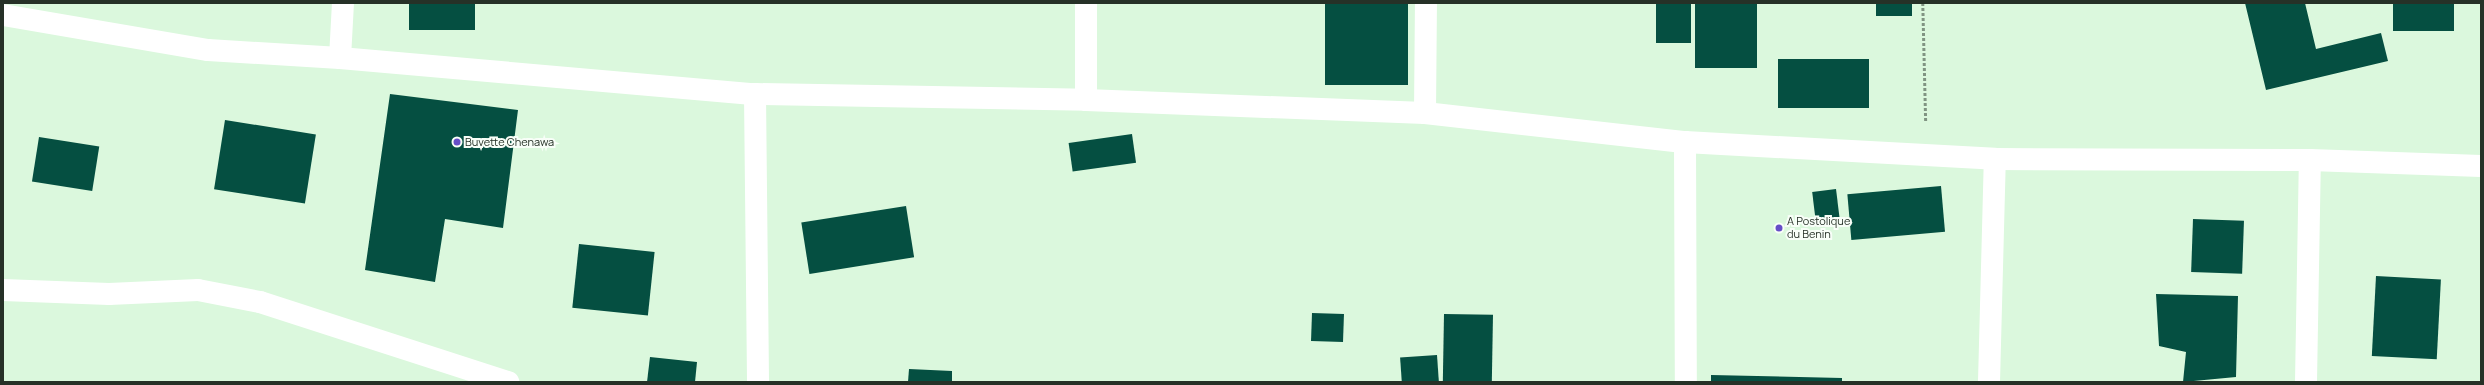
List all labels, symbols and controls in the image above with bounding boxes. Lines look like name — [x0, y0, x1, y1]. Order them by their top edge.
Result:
place label: Buvette Chenawa — [465, 135, 554, 149]
marker: Buvette Chenawa — [452, 137, 462, 147]
place label: A Postolique du Benin — [1787, 215, 1850, 241]
marker: A Postolique du Benin — [1774, 223, 1784, 233]

